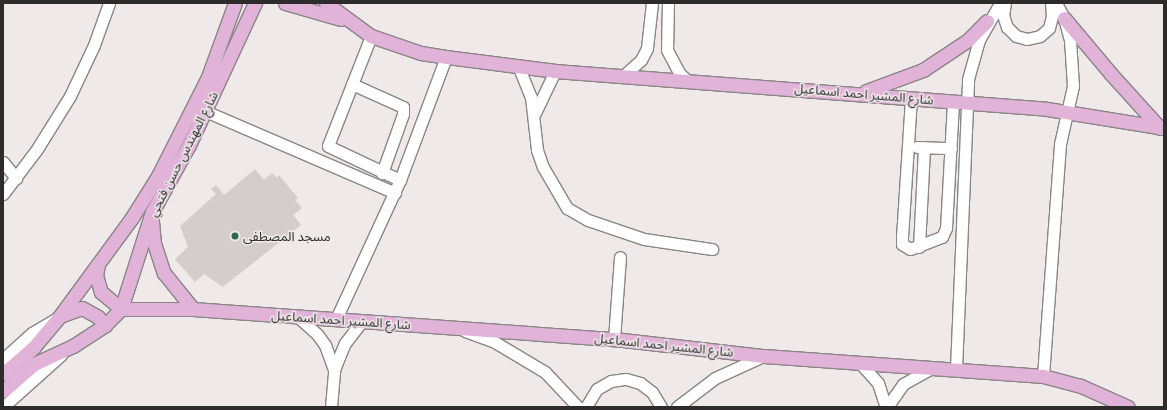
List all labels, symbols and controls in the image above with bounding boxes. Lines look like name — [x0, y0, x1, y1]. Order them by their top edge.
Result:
street label: شارع المشير احمد اسماعيل — [794, 80, 934, 108]
street label: شارع المهندس حسن فتحي — [145, 89, 221, 219]
place label: مسجد المصطفى — [243, 228, 331, 244]
marker: مسجد المصطفى — [230, 231, 240, 241]
street label: شارع المشير احمد اسماعيل — [271, 307, 411, 333]
street label: شارع المشير احمد اسماعيل — [594, 330, 734, 360]

